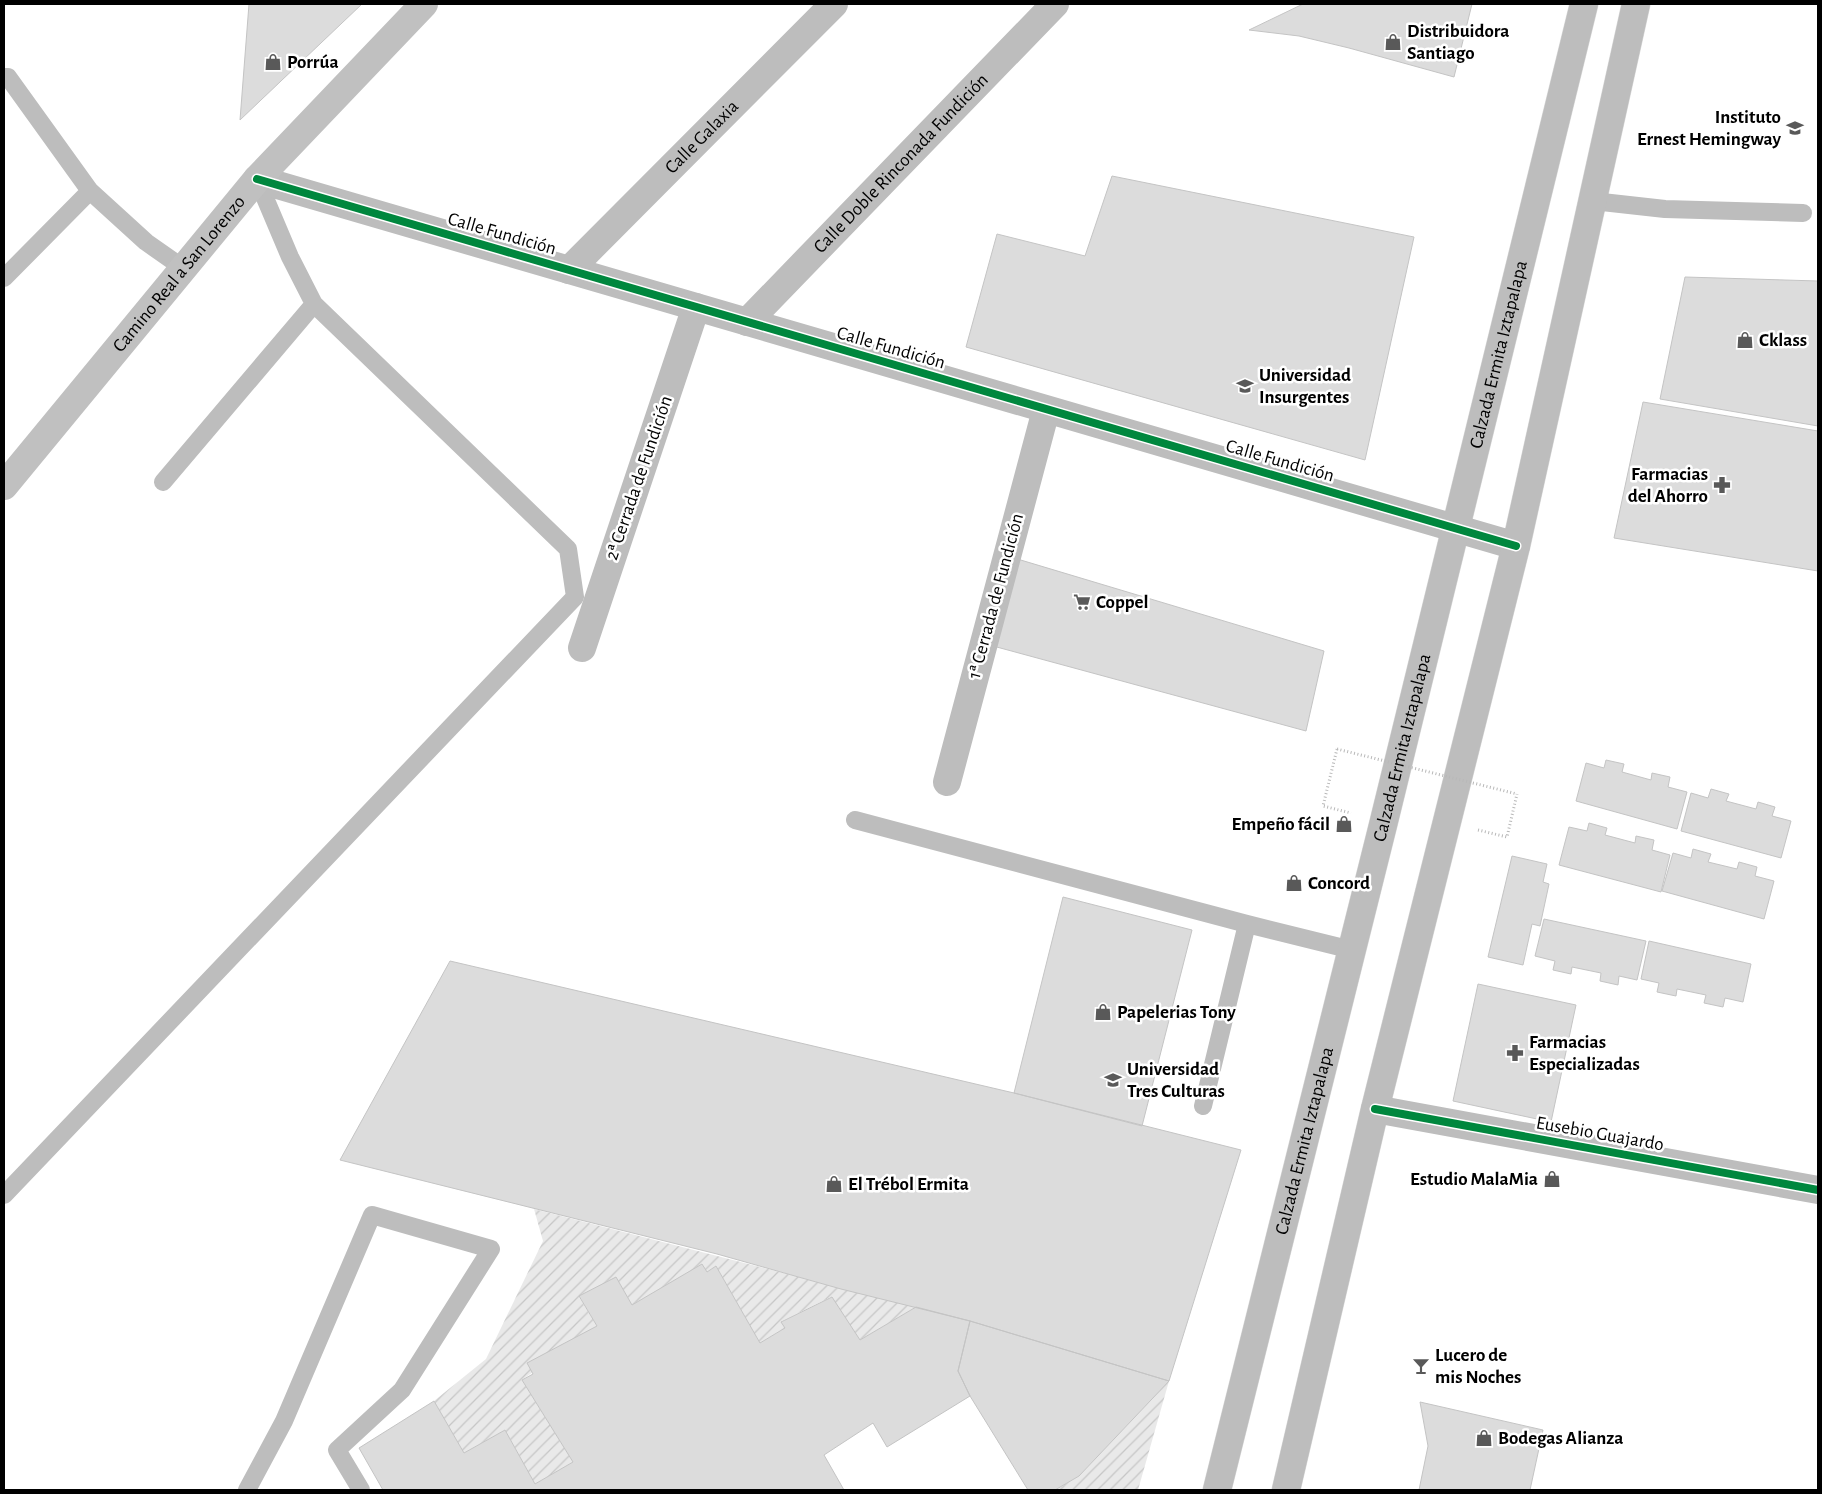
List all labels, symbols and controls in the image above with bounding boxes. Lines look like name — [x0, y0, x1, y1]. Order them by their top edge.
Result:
place label: Distribuidora Santiago — [1407, 22, 1509, 63]
shop icon: Distribuidora Santiago — [1383, 32, 1403, 52]
shop icon: Porrúa — [263, 52, 283, 72]
place label: Porrúa — [287, 53, 339, 72]
street label: Calle Doble Rinconada Fundición — [810, 70, 992, 257]
street label: Calle Galaxia — [661, 96, 742, 177]
place label: Instituto Ernest Hemingway — [1637, 108, 1781, 149]
school or university icon: Instituto Ernest Hemingway — [1785, 118, 1805, 138]
street label: Camino Real a San Lorenzo — [109, 192, 249, 356]
street label: Calle Fundición — [446, 209, 558, 259]
street label: Calzada Ermita Iztapalapa — [1466, 258, 1530, 450]
street label: Calle Fundición — [835, 323, 947, 373]
shop icon: Cklass — [1735, 330, 1755, 350]
place label: Cklass — [1759, 331, 1807, 350]
place label: Universidad Insurgentes — [1259, 366, 1351, 407]
school or university icon: Universidad Insurgentes — [1235, 376, 1255, 396]
street label: 2ª Cerrada de Fundición — [602, 393, 676, 563]
street label: Calle Fundición — [1224, 436, 1336, 486]
place label: Farmacias del Ahorro — [1628, 465, 1708, 506]
pharmacy icon: Farmacias del Ahorro — [1712, 475, 1732, 495]
street label: 1ª Cerrada de Fundición — [965, 511, 1027, 681]
supermarket icon: Coppel — [1072, 592, 1092, 612]
place label: Coppel — [1096, 593, 1148, 612]
street label: Calzada Ermita Iztapalapa — [1370, 652, 1434, 844]
shop icon: Empeño fácil — [1334, 814, 1354, 834]
place label: Empeño fácil — [1232, 815, 1330, 834]
shop icon: Concord — [1284, 873, 1304, 893]
place label: Concord — [1308, 874, 1370, 893]
shop icon: Papelerias Tony — [1093, 1002, 1113, 1022]
place label: Papelerias Tony — [1117, 1003, 1236, 1022]
place label: Farmacias Especializadas — [1529, 1033, 1640, 1074]
pharmacy icon: Farmacias Especializadas — [1505, 1043, 1525, 1063]
street label: Calzada Ermita Iztapalapa — [1272, 1045, 1337, 1237]
place label: Universidad Tres Culturas — [1127, 1060, 1225, 1101]
school or university icon: Universidad Tres Culturas — [1103, 1070, 1123, 1090]
street label: Eusebio Guajardo — [1535, 1113, 1665, 1155]
shop icon: Estudio MalaMia — [1542, 1169, 1562, 1189]
place label: Estudio MalaMia — [1410, 1170, 1538, 1189]
shop icon: El Trébol Ermita — [824, 1174, 844, 1194]
place label: El Trébol Ermita — [848, 1175, 969, 1194]
place label: Lucero de mis Noches — [1435, 1346, 1521, 1387]
bar icon: Lucero de mis Noches — [1411, 1356, 1431, 1376]
shop icon: Bodegas Alianza — [1474, 1428, 1494, 1448]
place label: Bodegas Alianza — [1498, 1429, 1623, 1448]

